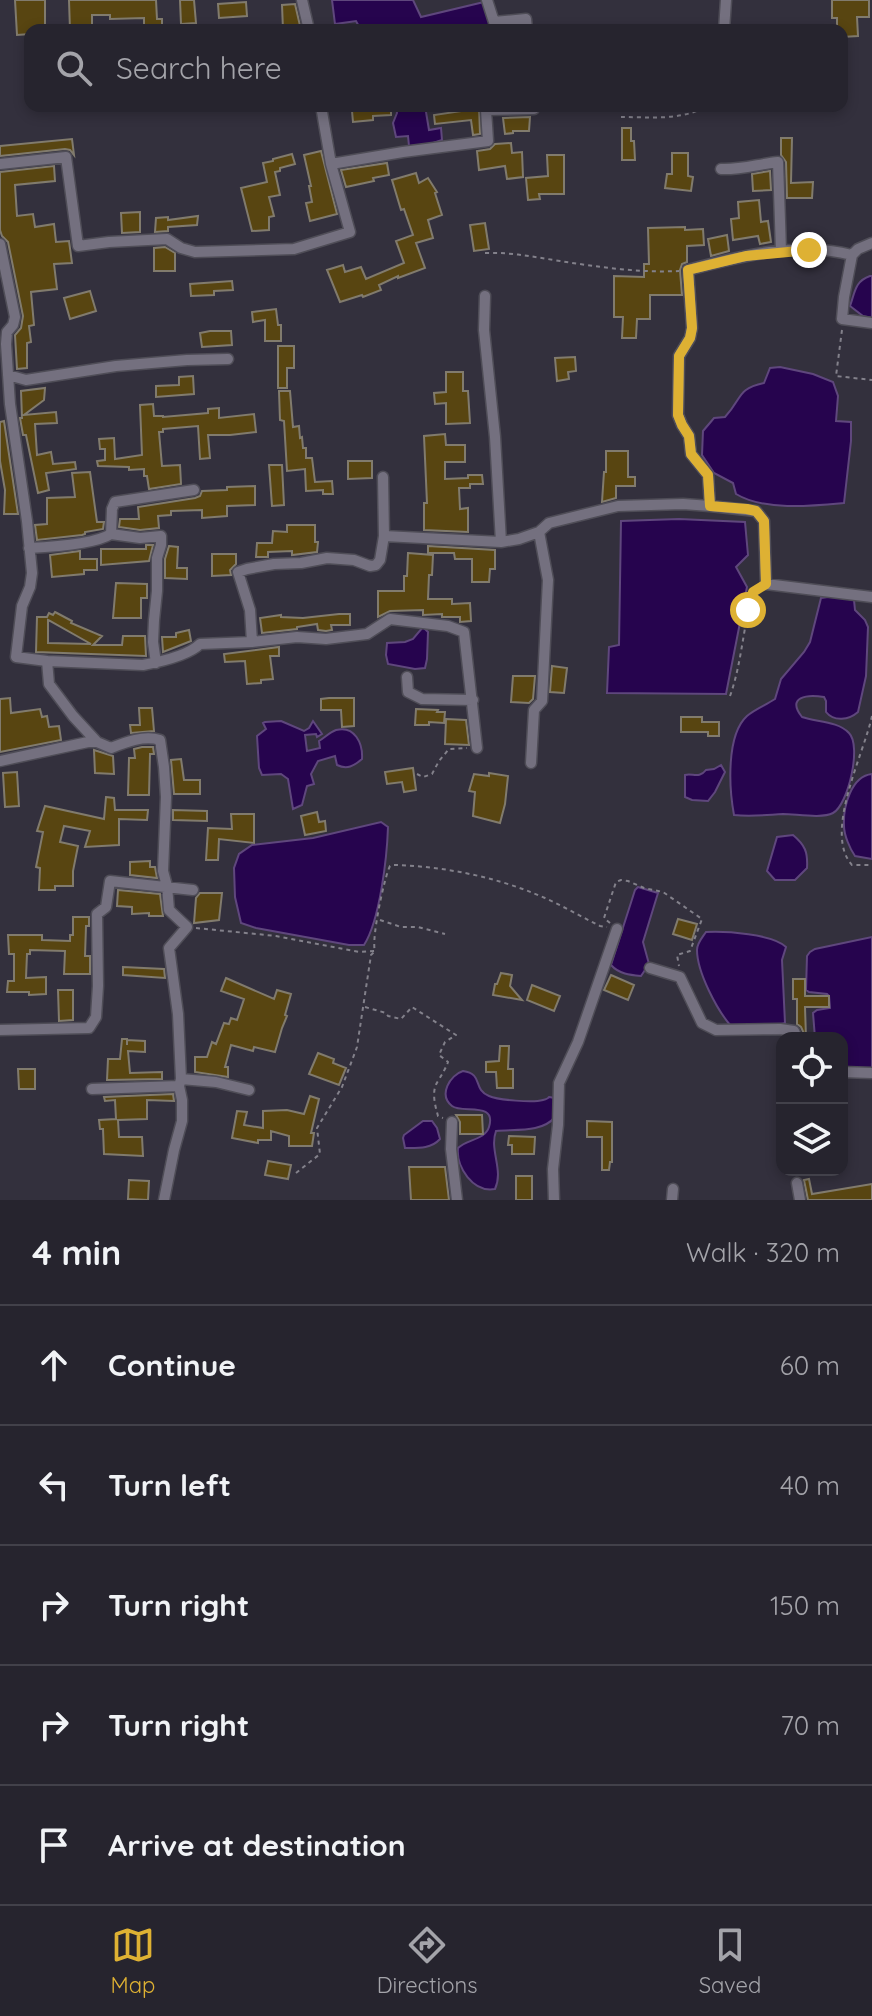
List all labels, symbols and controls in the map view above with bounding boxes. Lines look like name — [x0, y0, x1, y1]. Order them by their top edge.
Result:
search box — [24, 24, 848, 112]
icon: search — [52, 46, 96, 90]
text: Search here — [116, 49, 282, 87]
route end — [791, 232, 827, 268]
route start — [730, 592, 766, 628]
map controls — [776, 1032, 848, 1176]
button: locate — [776, 1032, 848, 1104]
button: layers — [776, 1104, 848, 1176]
text: 4 min — [32, 1231, 121, 1274]
text: Walk · 320 m — [686, 1236, 840, 1269]
icon: ahead — [32, 1343, 76, 1387]
text: Continue — [108, 1346, 236, 1384]
text: 60 m — [780, 1349, 840, 1382]
icon: left — [32, 1463, 76, 1507]
text: Turn left — [108, 1466, 231, 1504]
text: 40 m — [780, 1469, 840, 1502]
icon: right — [32, 1583, 76, 1627]
text: Turn right — [108, 1586, 249, 1624]
text: 150 m — [770, 1589, 840, 1622]
icon: right — [32, 1703, 76, 1747]
text: Turn right — [108, 1706, 249, 1744]
text: 70 m — [780, 1709, 840, 1742]
icon: arrive — [32, 1823, 76, 1867]
text: Arrive at destination — [108, 1826, 406, 1864]
tab: Map — [111, 1923, 155, 1999]
tab: Directions — [377, 1923, 477, 1999]
tab: Saved — [699, 1923, 761, 1999]

